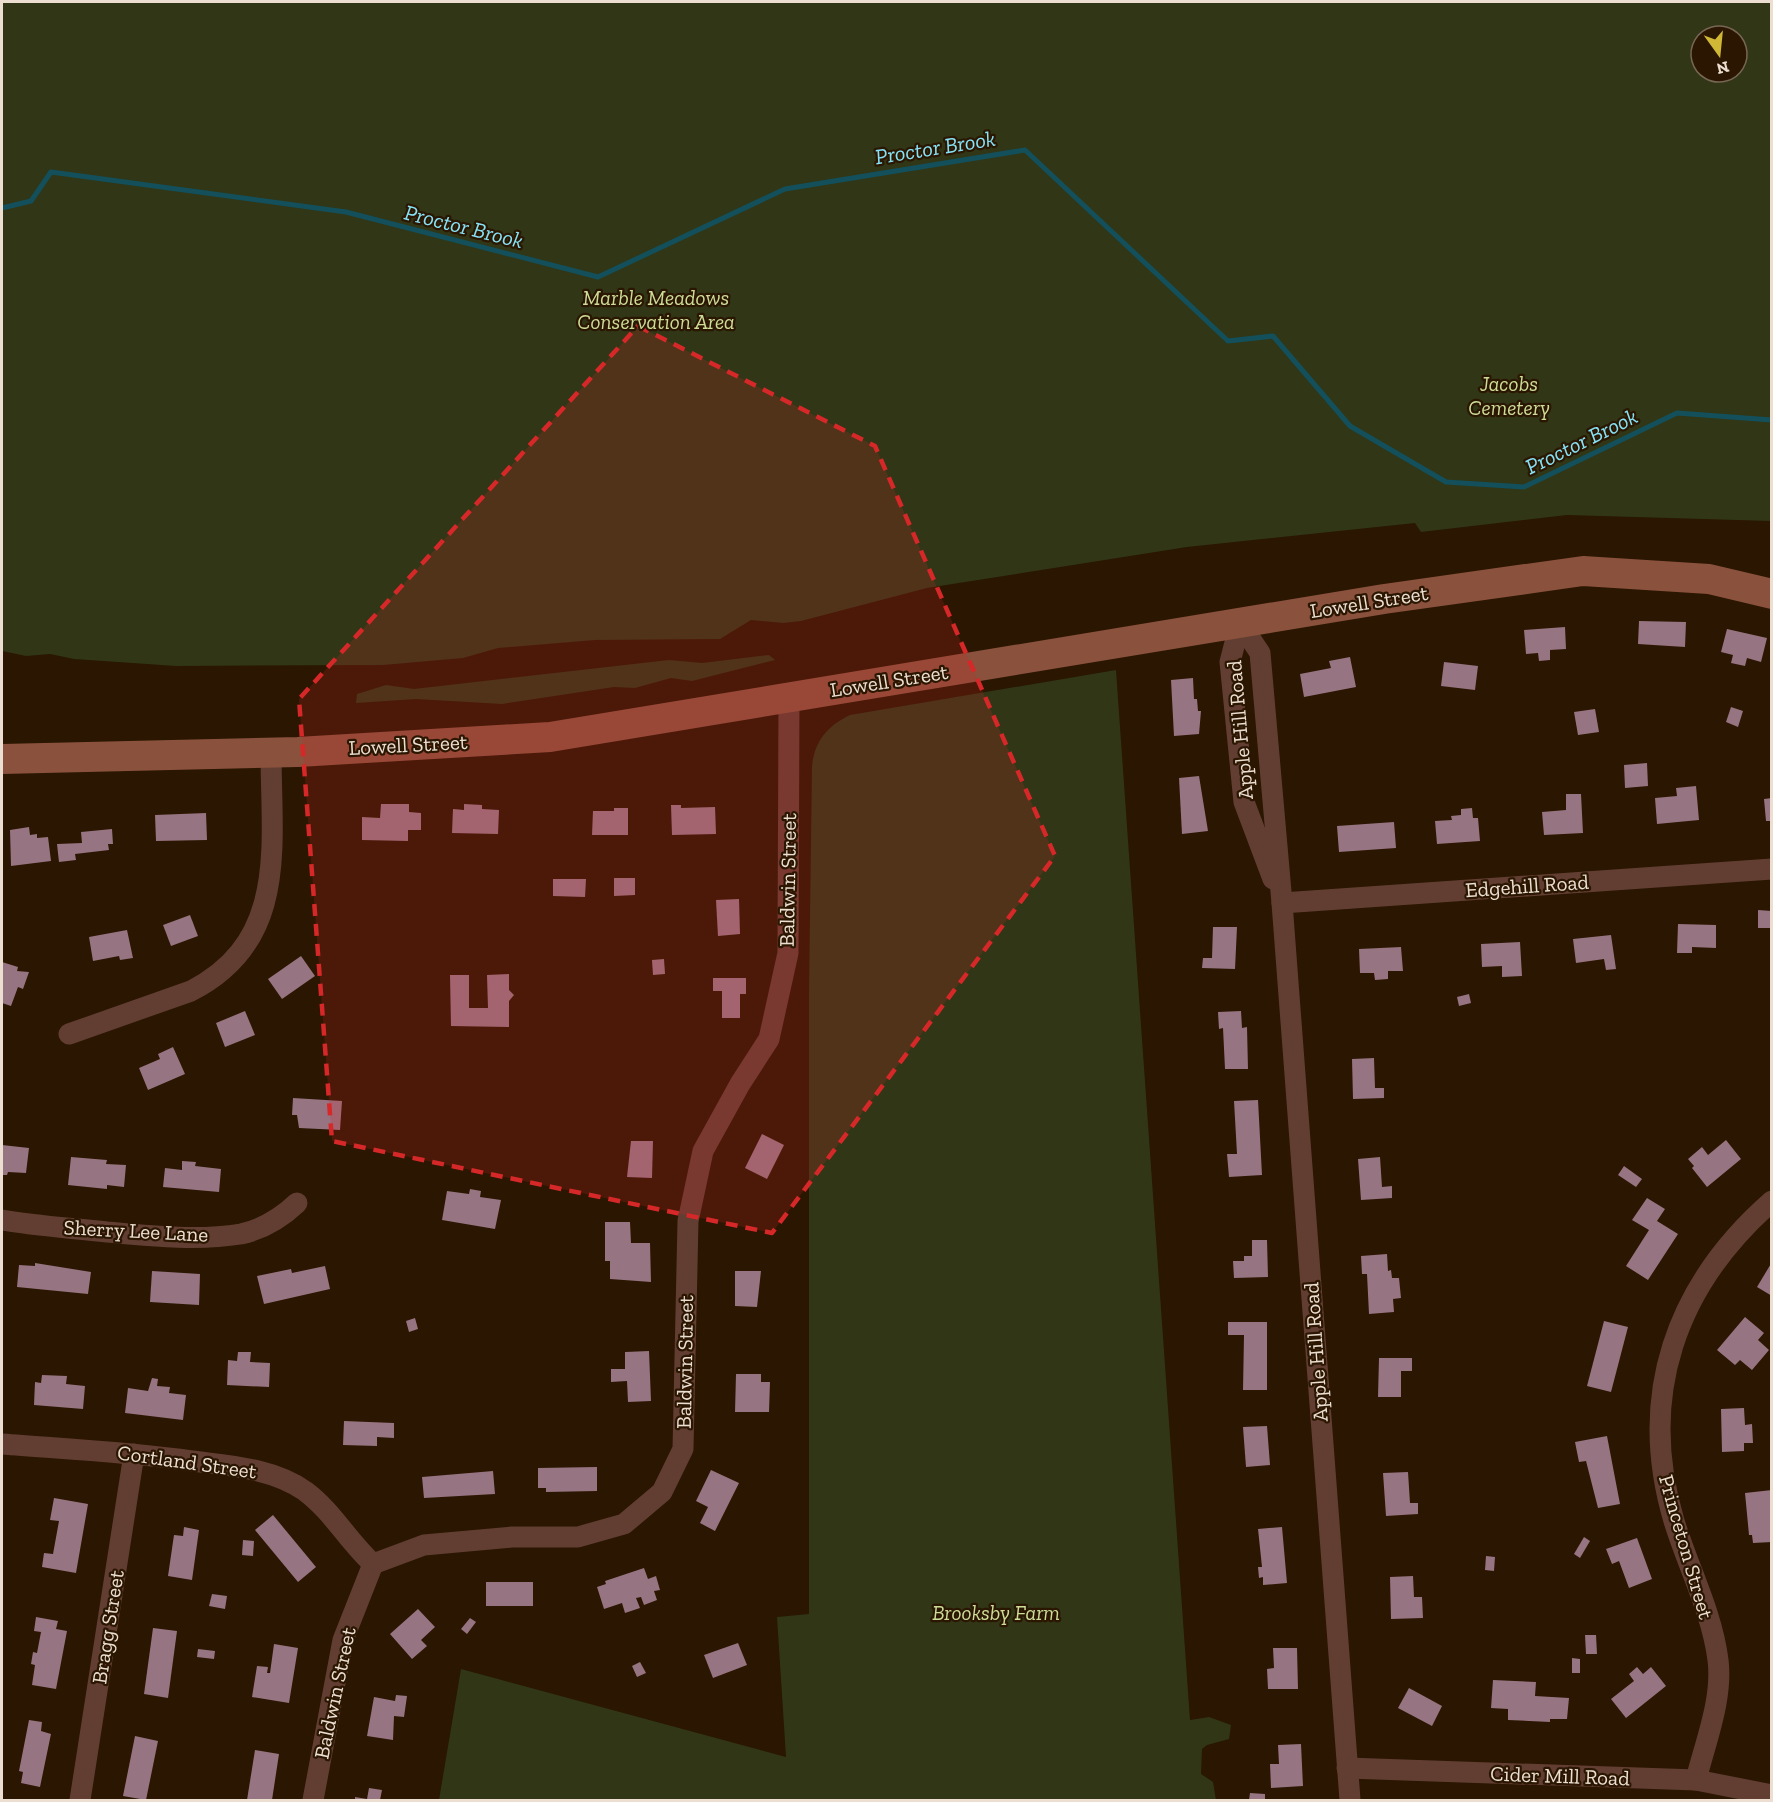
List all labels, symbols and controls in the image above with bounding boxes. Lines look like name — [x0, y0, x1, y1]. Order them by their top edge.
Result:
north arrow — [1689, 24, 1749, 84]
text: N — [1714, 57, 1731, 79]
water label: Proctor Brook — [873, 125, 997, 170]
water label: Proctor Brook — [402, 199, 526, 254]
park label: Marble Meadows Conservation Area — [577, 285, 735, 334]
park label: Jacobs Cemetery — [1468, 371, 1550, 420]
water label: Proctor Brook — [1521, 403, 1642, 480]
street label: Lowell Street — [1308, 580, 1430, 623]
street label: Lowell Street — [828, 659, 950, 702]
street label: Apple Hill Road — [1221, 659, 1258, 801]
street label: Lowell Street — [348, 729, 468, 760]
street label: Baldwin Street — [774, 813, 801, 947]
street label: Edgehill Road — [1464, 869, 1590, 902]
street label: Sherry Lee Lane — [63, 1214, 209, 1247]
street label: Apple Hill Road — [1298, 1281, 1333, 1423]
street label: Baldwin Street — [671, 1295, 698, 1429]
street label: Cortland Street — [116, 1439, 259, 1484]
street label: Princeton Street — [1654, 1472, 1719, 1622]
street label: Bragg Street — [86, 1568, 129, 1686]
park label: Brooksby Farm — [932, 1600, 1060, 1625]
street label: Baldwin Street — [308, 1625, 361, 1761]
street label: Cider Mill Road — [1490, 1761, 1631, 1790]

